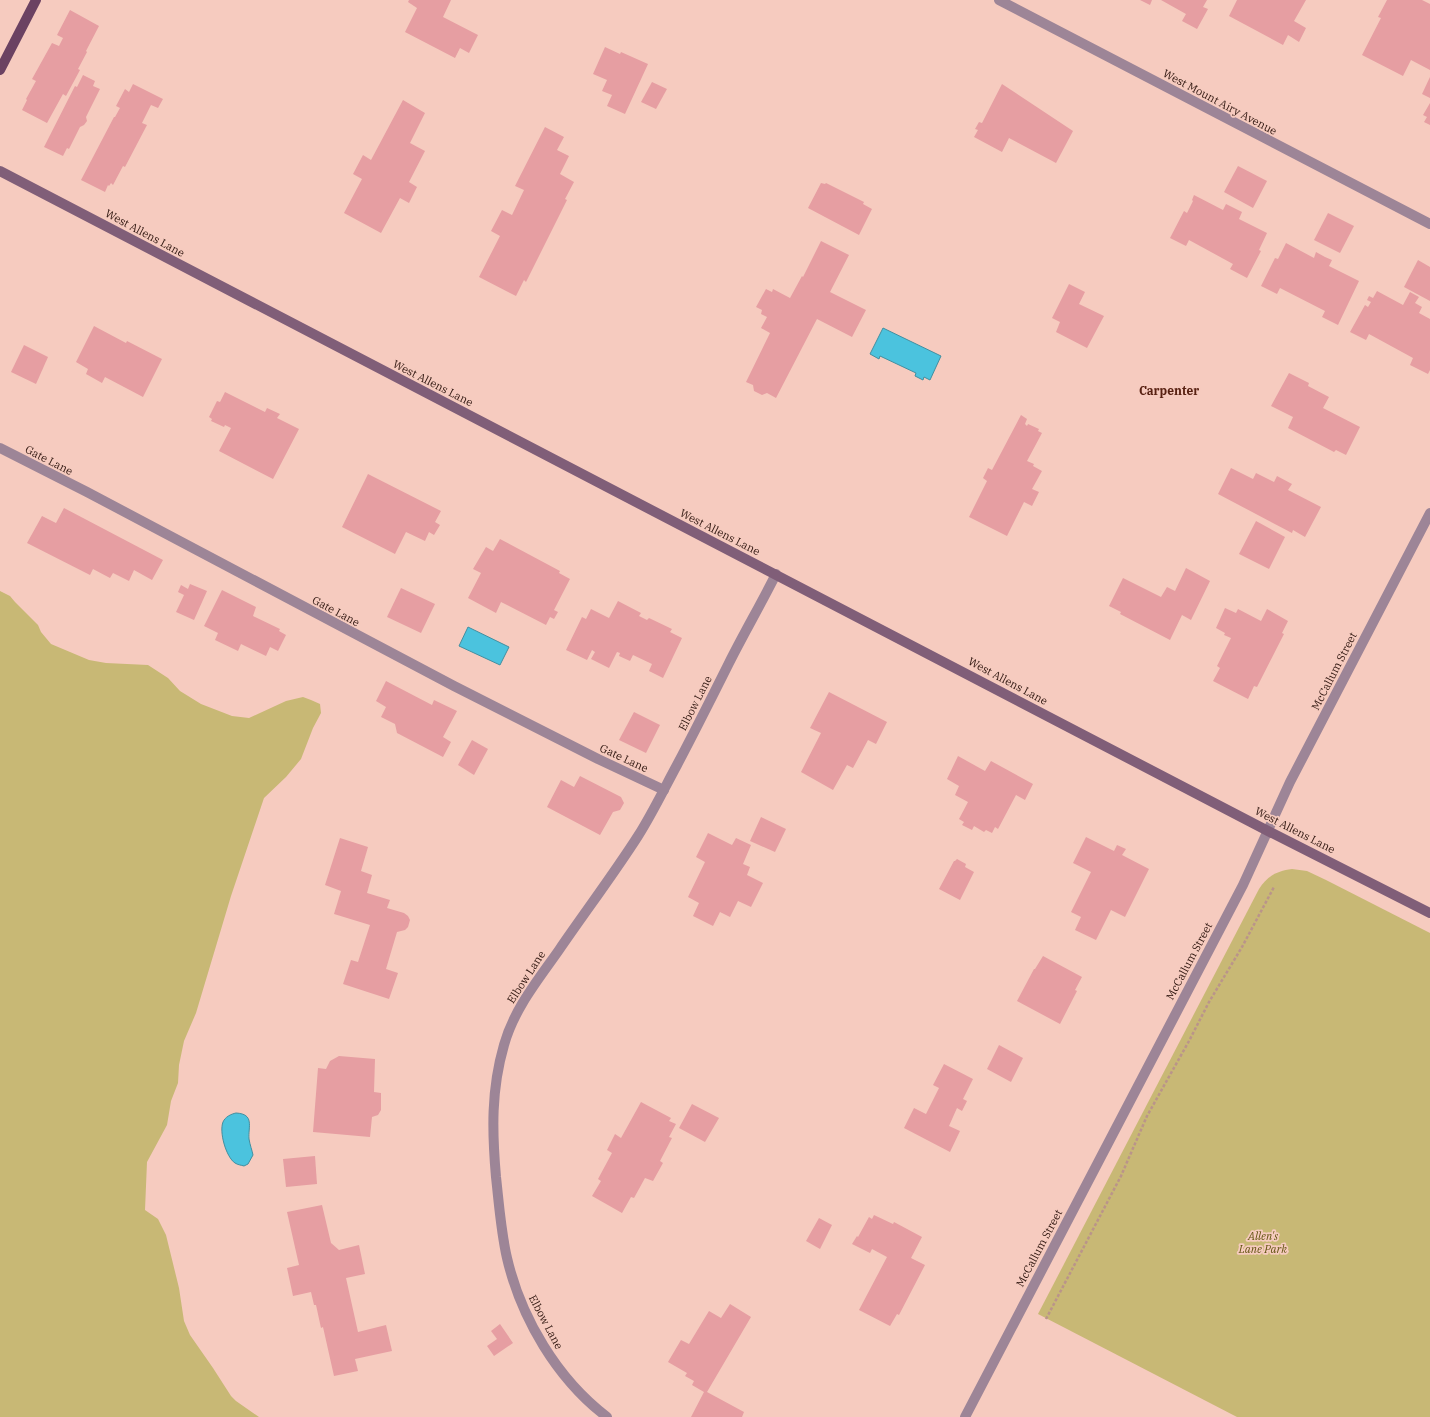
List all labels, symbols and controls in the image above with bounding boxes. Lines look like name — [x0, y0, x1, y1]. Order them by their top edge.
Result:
street label: West Mount Airy Avenue — [1161, 66, 1280, 138]
street label: West Allens Lane — [103, 206, 187, 260]
street label: West Allens Lane — [391, 357, 476, 409]
district label: Carpenter — [1139, 383, 1199, 398]
street label: Gate Lane — [23, 442, 75, 478]
street label: West Allens Lane — [678, 506, 763, 558]
street label: Gate Lane — [310, 593, 362, 629]
street label: McCallum Street — [1308, 630, 1360, 712]
street label: West Allens Lane — [966, 654, 1050, 708]
street label: Elbow Lane — [675, 673, 715, 733]
street label: Gate Lane — [598, 741, 650, 775]
street label: West Allens Lane — [1253, 804, 1338, 856]
street label: McCallum Street — [1163, 920, 1215, 1002]
street label: Elbow Lane — [504, 948, 548, 1006]
street label: McCallum Street — [1013, 1207, 1065, 1289]
park label: Allen's Lane Park — [1238, 1229, 1287, 1256]
street label: Elbow Lane — [526, 1292, 566, 1352]

